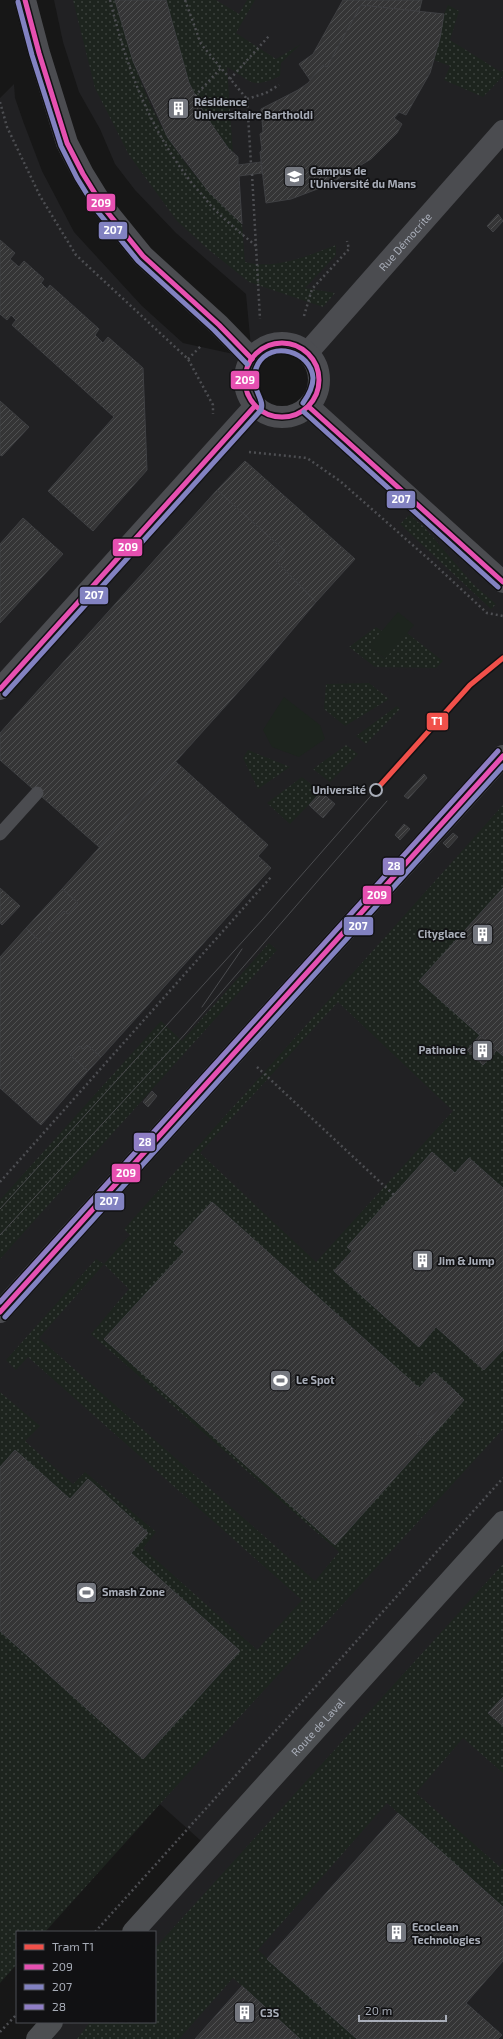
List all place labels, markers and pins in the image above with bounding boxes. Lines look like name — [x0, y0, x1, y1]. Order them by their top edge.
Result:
building icon: Résidence Universitaire Bartholdi — [165, 95, 191, 121]
place label: Résidence Universitaire Bartholdi — [194, 95, 313, 121]
school or university icon: Campus de l'Université du Mans — [281, 164, 307, 190]
place label: Campus de l'Université du Mans — [310, 164, 416, 190]
place label: Université — [312, 783, 366, 796]
marker: Université — [369, 783, 383, 797]
building icon: Cityglace — [469, 921, 495, 947]
place label: Cityglace — [418, 927, 466, 941]
building icon: Patinoire — [469, 1037, 495, 1063]
place label: Patinoire — [418, 1043, 466, 1056]
building icon: Jim & Jump — [410, 1248, 436, 1274]
place label: Jim & Jump — [438, 1254, 495, 1267]
sports icon: Le Spot — [267, 1367, 293, 1393]
place label: Le Spot — [296, 1373, 335, 1386]
sports icon: Smash Zone — [74, 1579, 100, 1605]
place label: Smash Zone — [102, 1585, 165, 1598]
building icon: Ecoclean Technologies — [384, 1920, 410, 1946]
place label: Ecoclean Technologies — [412, 1920, 481, 1946]
building icon: C3S — [232, 2000, 258, 2026]
place label: C3S — [260, 2006, 280, 2019]

